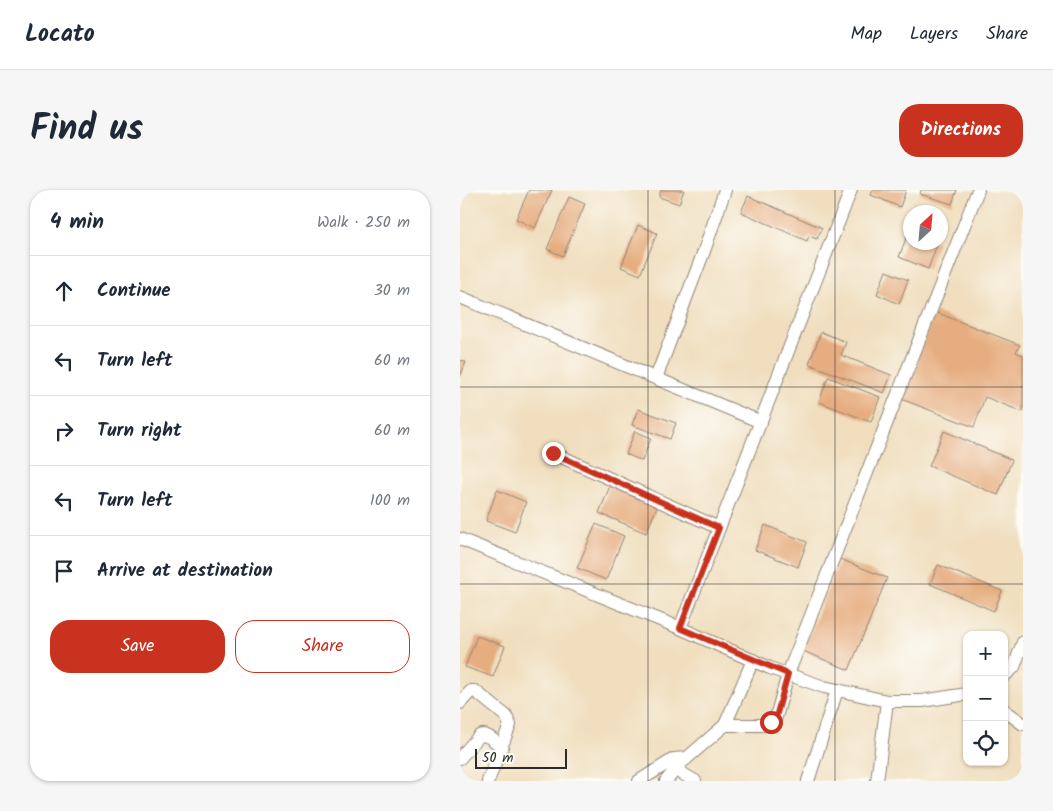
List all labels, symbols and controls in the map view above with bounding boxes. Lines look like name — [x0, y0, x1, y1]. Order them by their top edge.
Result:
text: Locato — [25, 15, 95, 54]
text: Map — [851, 20, 882, 49]
text: Layers — [910, 20, 958, 49]
text: Share — [986, 20, 1028, 49]
text: Find us — [30, 102, 143, 158]
button: Directions — [899, 104, 1023, 157]
north arrow — [903, 205, 948, 250]
text: 4 min — [50, 206, 104, 239]
text: Walk · 250 m — [317, 210, 410, 235]
text: Continue — [97, 276, 170, 306]
icon: ahead — [50, 277, 78, 305]
text: 30 m — [374, 278, 410, 303]
text: Turn left — [97, 346, 172, 376]
icon: left — [50, 347, 78, 375]
text: 60 m — [374, 348, 410, 373]
text: Turn right — [97, 416, 182, 446]
icon: right — [50, 417, 78, 445]
text: 60 m — [374, 418, 410, 443]
route end — [542, 442, 565, 465]
text: Turn left — [97, 486, 172, 516]
icon: left — [50, 487, 78, 515]
text: 100 m — [370, 488, 410, 513]
text: Arrive at destination — [97, 556, 273, 586]
icon: arrive — [50, 557, 78, 585]
button: Save — [50, 620, 225, 673]
button: Share — [235, 620, 410, 673]
map controls — [963, 631, 1008, 766]
button: + — [963, 631, 1008, 676]
button: − — [963, 676, 1008, 721]
route start — [760, 711, 783, 734]
button: locate — [963, 721, 1008, 766]
scale bar — [475, 746, 568, 769]
text: 50 m — [482, 747, 513, 769]

